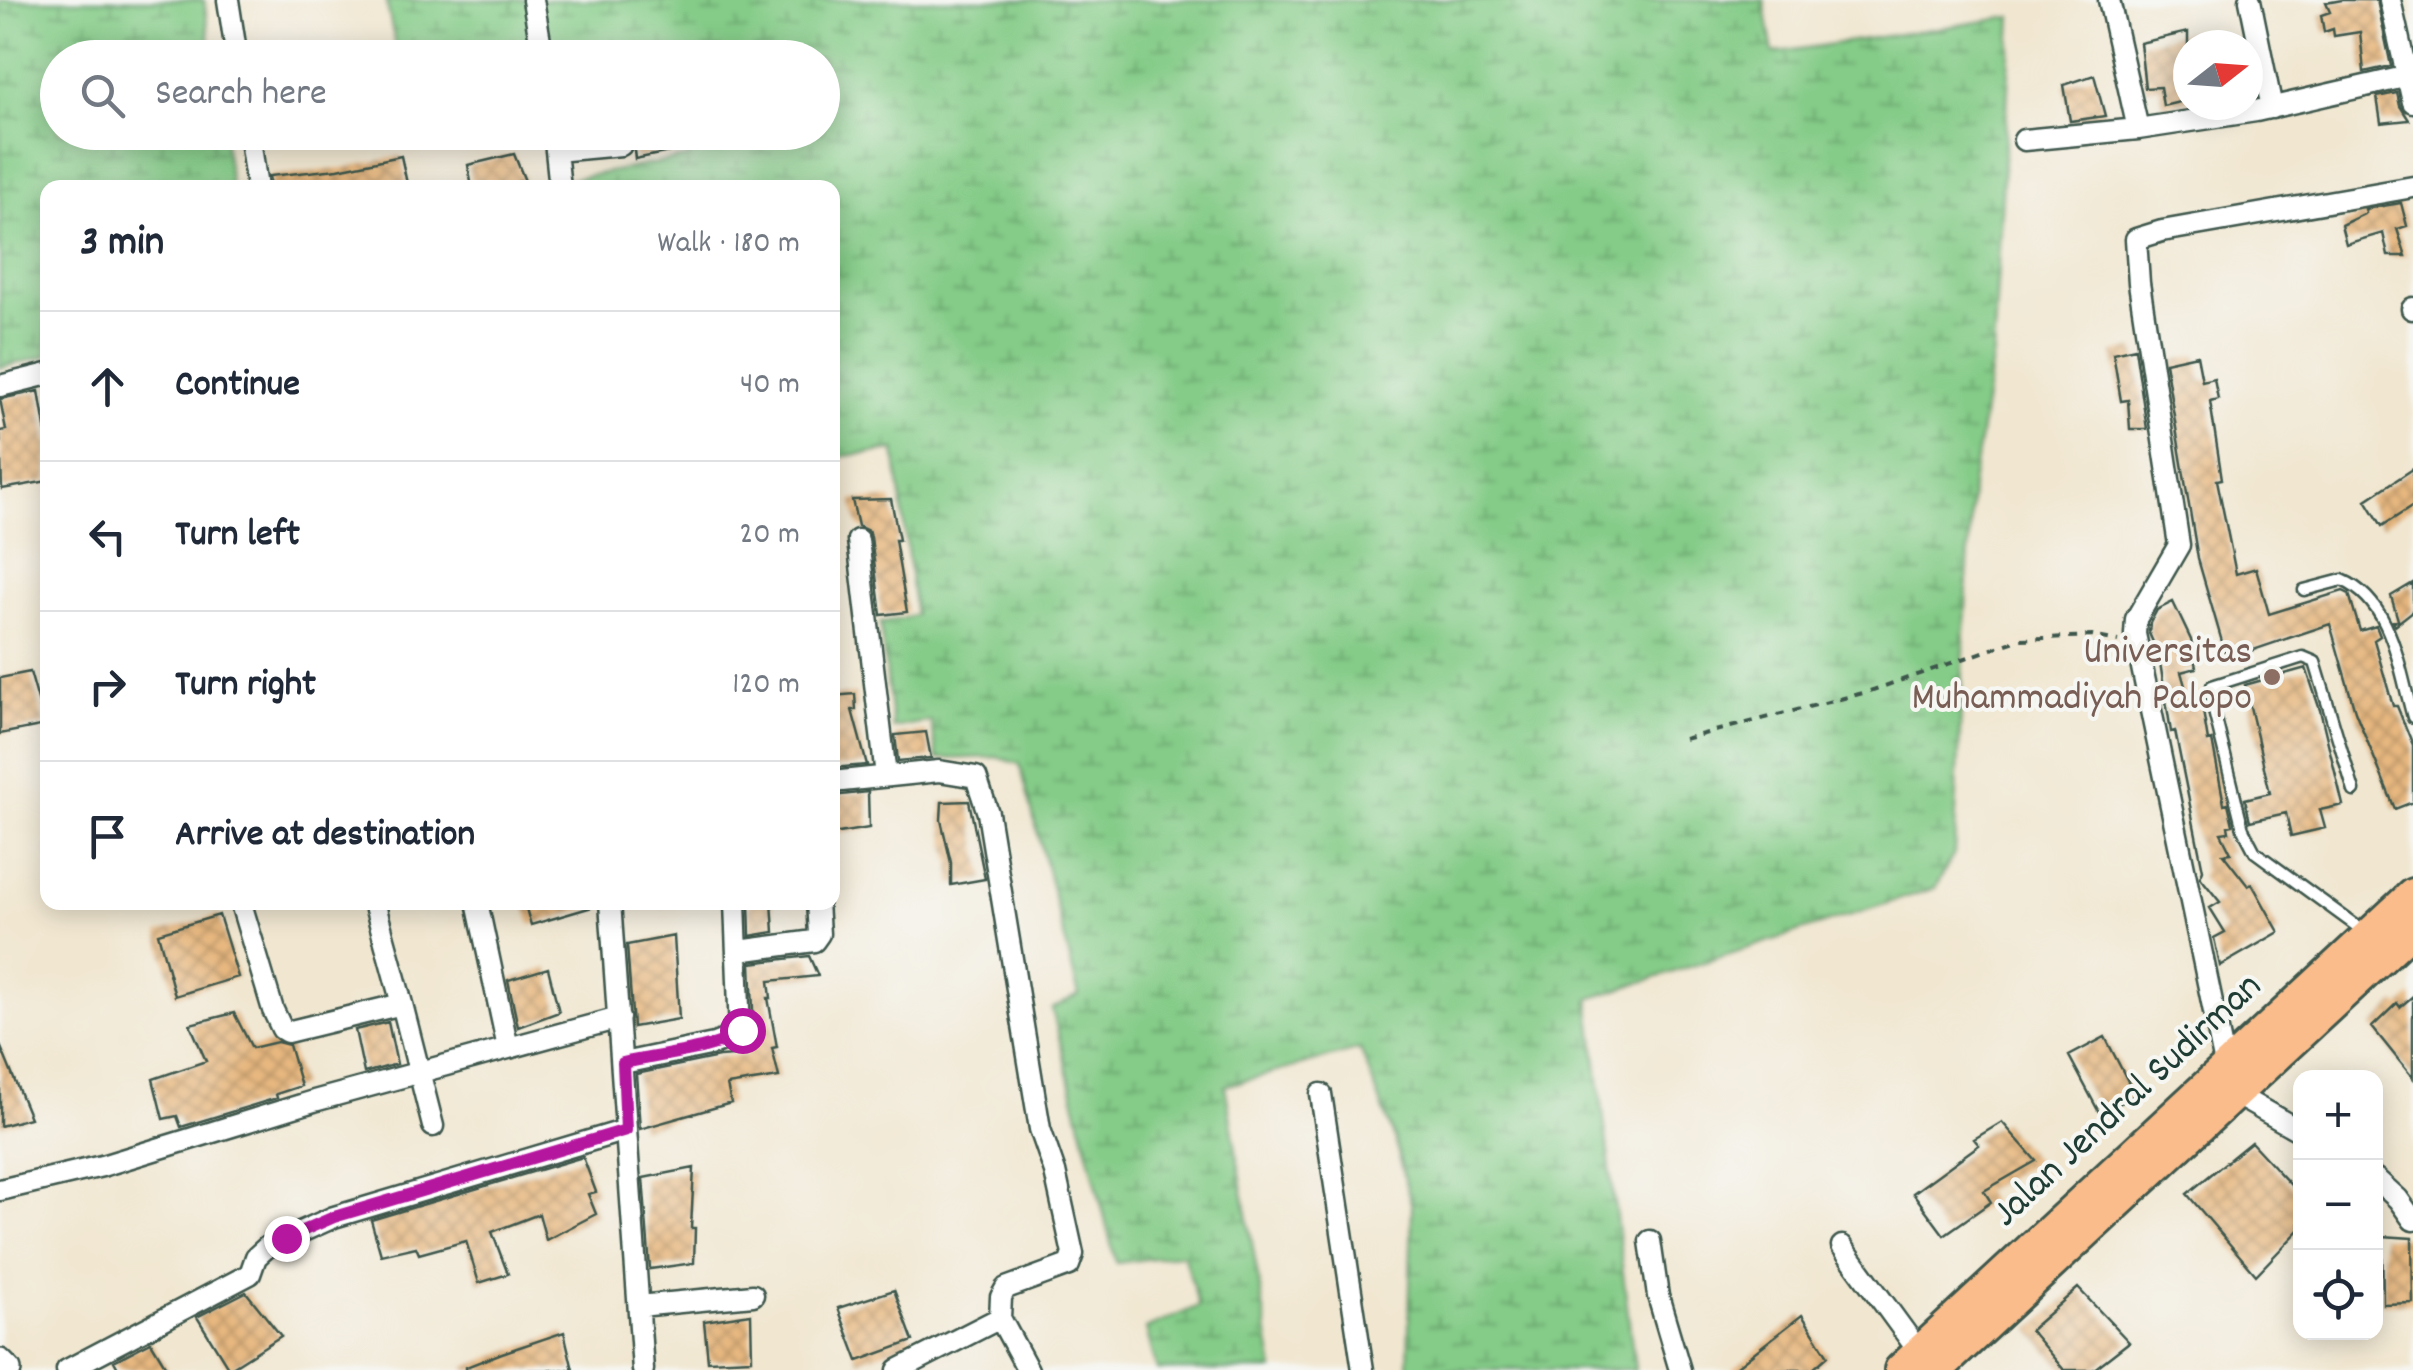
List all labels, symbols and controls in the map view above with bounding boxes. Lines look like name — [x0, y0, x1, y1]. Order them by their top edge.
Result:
north arrow — [2173, 30, 2263, 120]
search box — [40, 40, 840, 150]
icon: search — [75, 68, 130, 123]
text: Search here — [155, 68, 327, 123]
text: 3 min — [80, 215, 164, 275]
text: Walk · 180 m — [657, 222, 800, 268]
icon: ahead — [80, 359, 135, 414]
text: Continue — [175, 359, 300, 414]
text: 40 m — [740, 363, 800, 409]
icon: left — [80, 509, 135, 564]
text: Turn left — [175, 509, 300, 564]
text: 20 m — [739, 513, 800, 559]
place label: Universitas Muhammadiyah Palopo — [1912, 626, 2252, 729]
icon: right — [80, 659, 135, 714]
text: Turn right — [175, 659, 316, 714]
text: 120 m — [732, 663, 800, 709]
marker: Universitas Muhammadiyah Palopo — [2261, 666, 2283, 688]
icon: arrive — [80, 809, 135, 864]
text: Arrive at destination — [175, 809, 475, 864]
street label: Jalan Jendral Sudirman — [1981, 961, 2277, 1243]
route start — [720, 1008, 766, 1054]
map controls — [2293, 1070, 2383, 1340]
button: + — [2293, 1070, 2383, 1160]
button: − — [2293, 1160, 2383, 1250]
route end — [264, 1216, 310, 1262]
button: locate — [2293, 1250, 2383, 1340]

